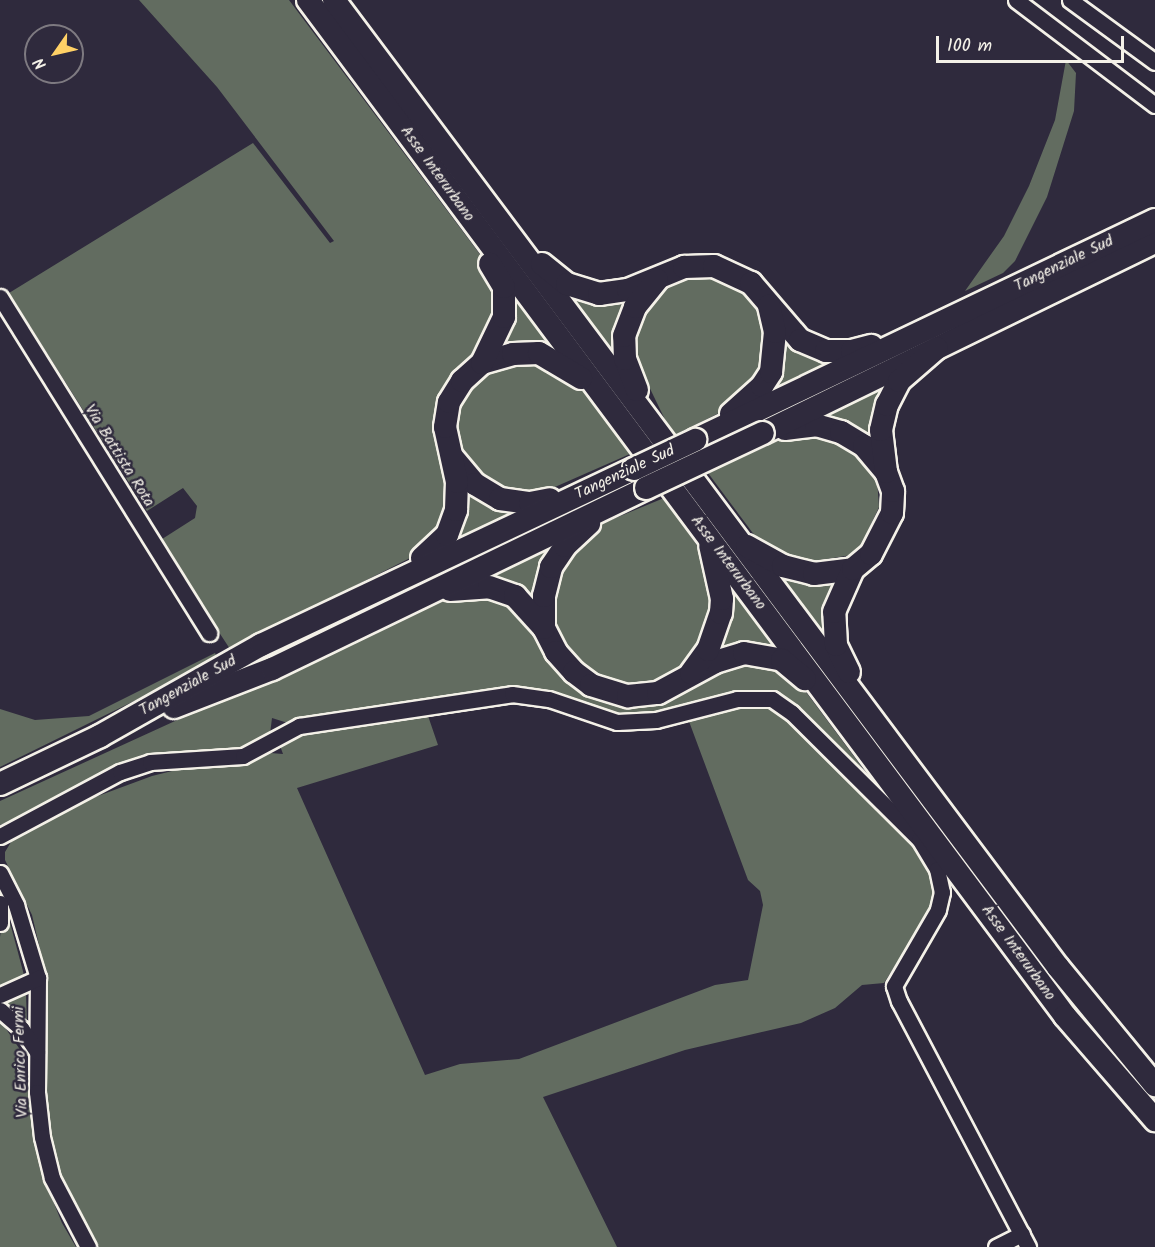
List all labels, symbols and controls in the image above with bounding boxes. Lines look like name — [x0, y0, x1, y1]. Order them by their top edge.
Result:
north arrow — [24, 24, 84, 84]
scale bar — [939, 24, 1126, 62]
text: 100 m — [947, 32, 992, 61]
text: N — [27, 52, 54, 74]
street label: Asse Interurbano — [396, 122, 478, 226]
street label: Tangenziale Sud — [1011, 232, 1117, 296]
street label: Via Battista Rota — [80, 401, 158, 511]
street label: Tangenziale Sud — [572, 441, 678, 505]
street label: Asse Interurbano — [686, 512, 770, 614]
street label: Tangenziale Sud — [136, 651, 240, 721]
street label: Asse Interurbano — [977, 901, 1059, 1005]
street label: Via Enrico Fermi — [9, 1006, 33, 1118]

